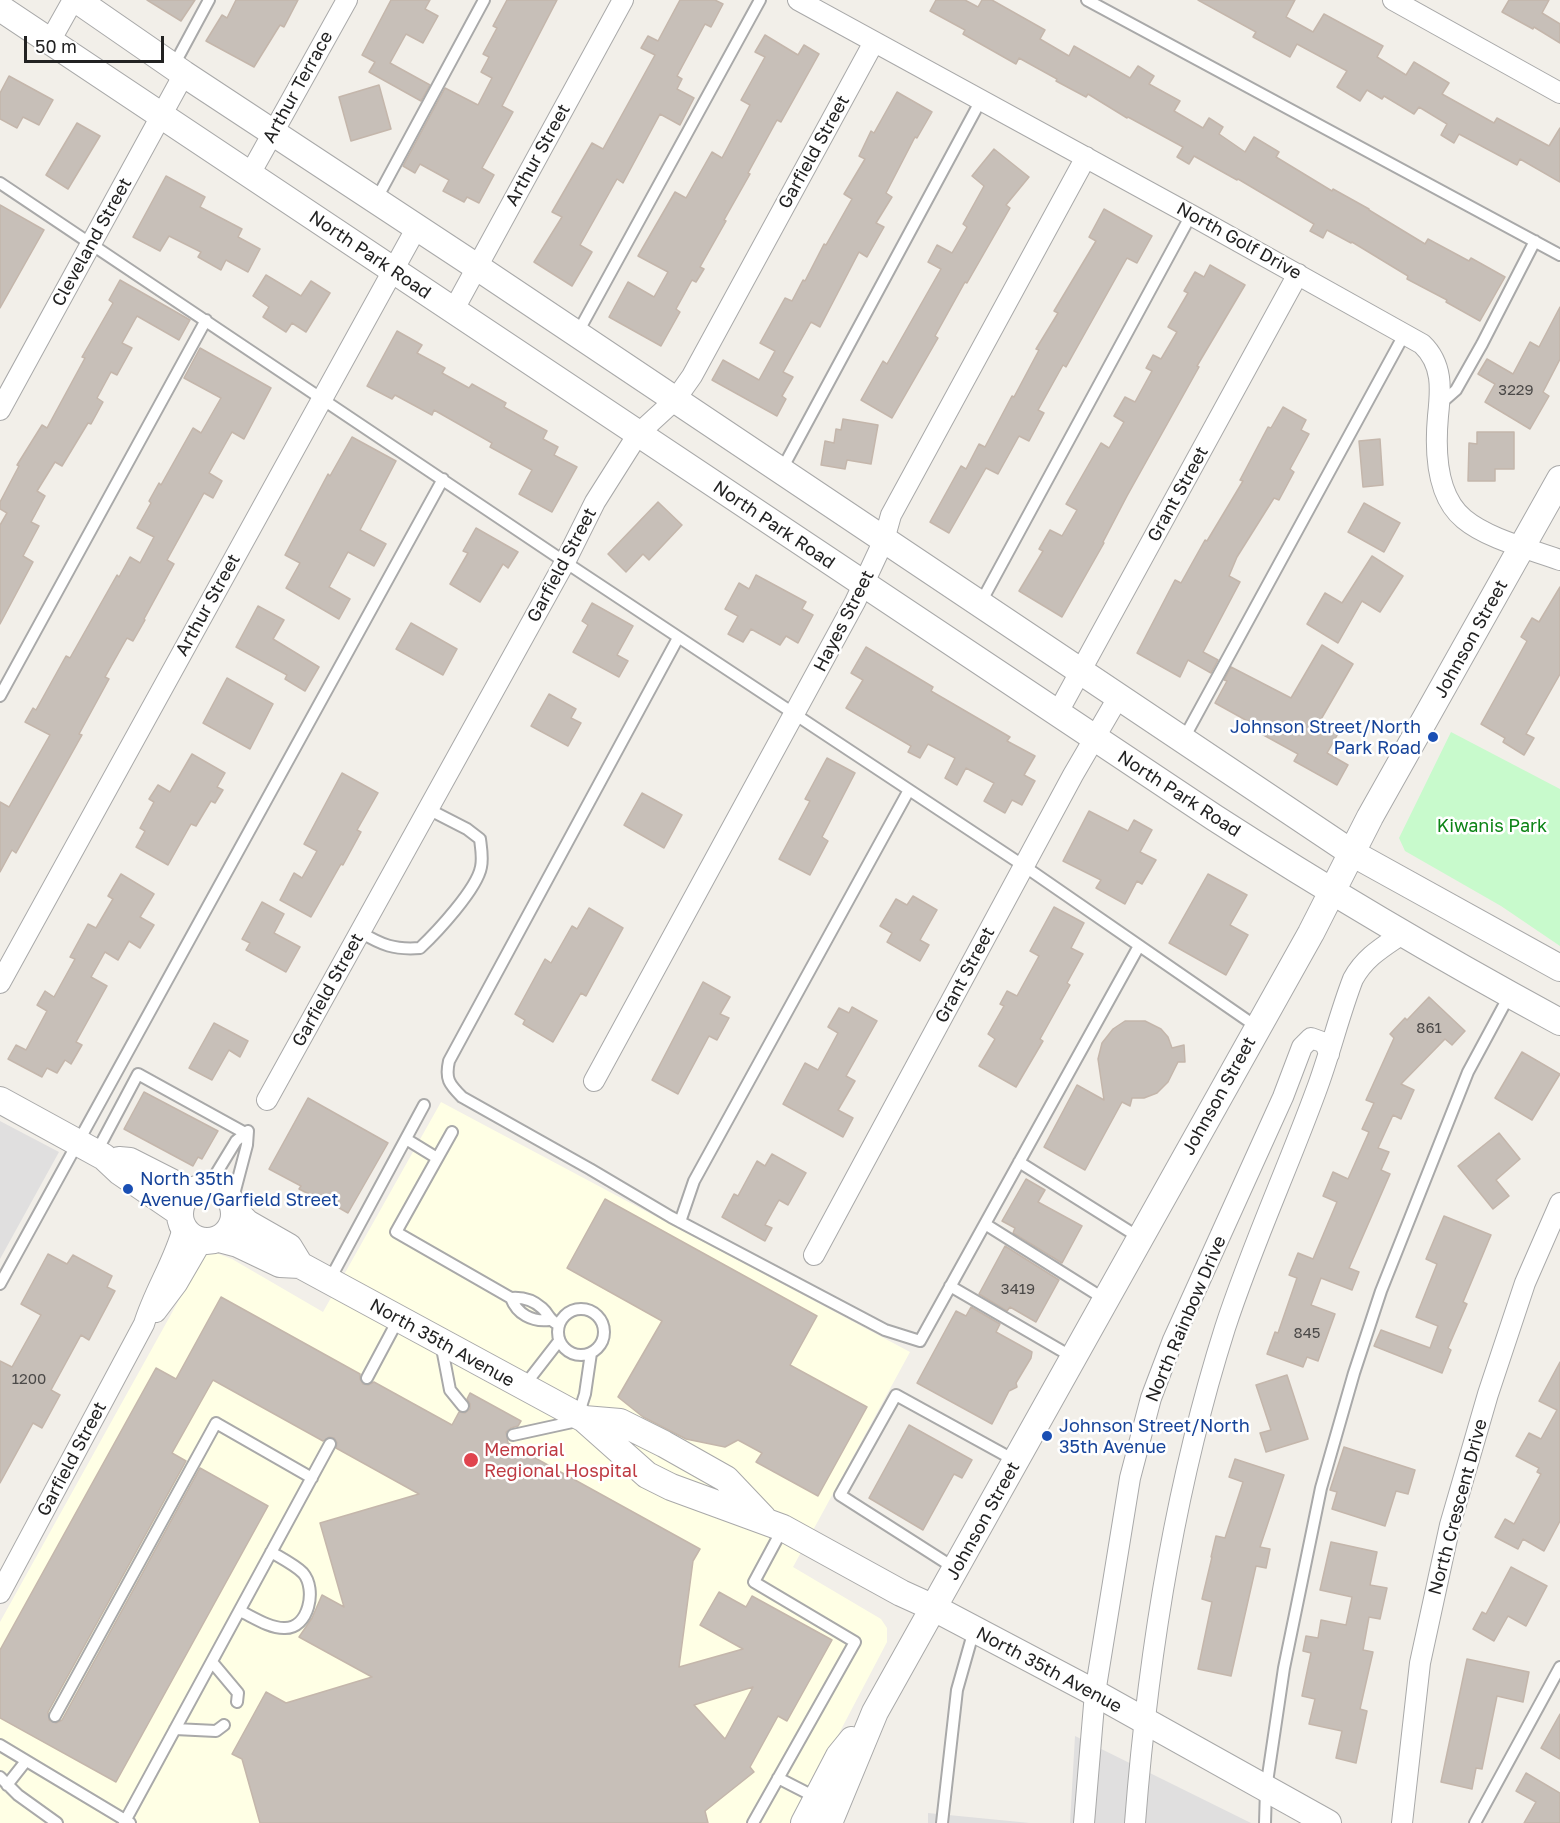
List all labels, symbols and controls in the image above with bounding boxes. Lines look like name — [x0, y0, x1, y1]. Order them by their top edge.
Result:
scale bar — [27, 24, 166, 62]
street label: Arthur Terrace — [258, 27, 338, 147]
text: 50 m — [35, 35, 77, 57]
street label: Garfield Street — [774, 91, 854, 213]
street label: Arthur Street — [501, 100, 575, 210]
street label: Cleveland Street — [48, 174, 136, 310]
street label: North Golf Drive — [1173, 198, 1305, 284]
street label: North Park Road — [305, 206, 435, 304]
house number: 3229 — [1498, 381, 1534, 399]
street label: Grant Street — [1143, 443, 1213, 545]
street label: North Park Road — [709, 476, 839, 574]
street label: Garfield Street — [523, 504, 601, 626]
street label: Arthur Street — [171, 550, 245, 660]
street label: Hayes Street — [809, 567, 879, 675]
street label: Johnson Street — [1430, 576, 1512, 702]
place label: Johnson Street/North Park Road — [1230, 716, 1421, 758]
marker: Johnson Street/North Park Road — [1426, 730, 1440, 744]
street label: North Park Road — [1113, 746, 1245, 842]
park label: Kiwanis Park — [1437, 815, 1547, 837]
street label: Grant Street — [931, 923, 999, 1027]
street label: Garfield Street — [288, 929, 368, 1051]
house number: 861 — [1416, 1019, 1442, 1037]
street label: Johnson Street — [1178, 1033, 1260, 1159]
place label: North 35th Avenue/Garfield Street — [140, 1168, 339, 1210]
marker: North 35th Avenue/Garfield Street — [121, 1182, 135, 1196]
street label: North Rainbow Drive — [1141, 1233, 1231, 1405]
house number: 3419 — [1001, 1280, 1035, 1298]
street label: North 35th Avenue — [366, 1294, 518, 1392]
house number: 845 — [1294, 1324, 1320, 1342]
house number: 1200 — [12, 1370, 46, 1388]
street label: Garfield Street — [33, 1398, 111, 1520]
place label: Johnson Street/North 35th Avenue — [1059, 1415, 1250, 1458]
street label: North Crescent Drive — [1424, 1417, 1492, 1597]
marker: Johnson Street/North 35th Avenue — [1040, 1429, 1054, 1443]
place label: Memorial Regional Hospital — [484, 1439, 638, 1482]
marker: Memorial Regional Hospital — [462, 1451, 480, 1469]
street label: Johnson Street — [942, 1458, 1024, 1584]
street label: North 35th Avenue — [972, 1622, 1126, 1718]

